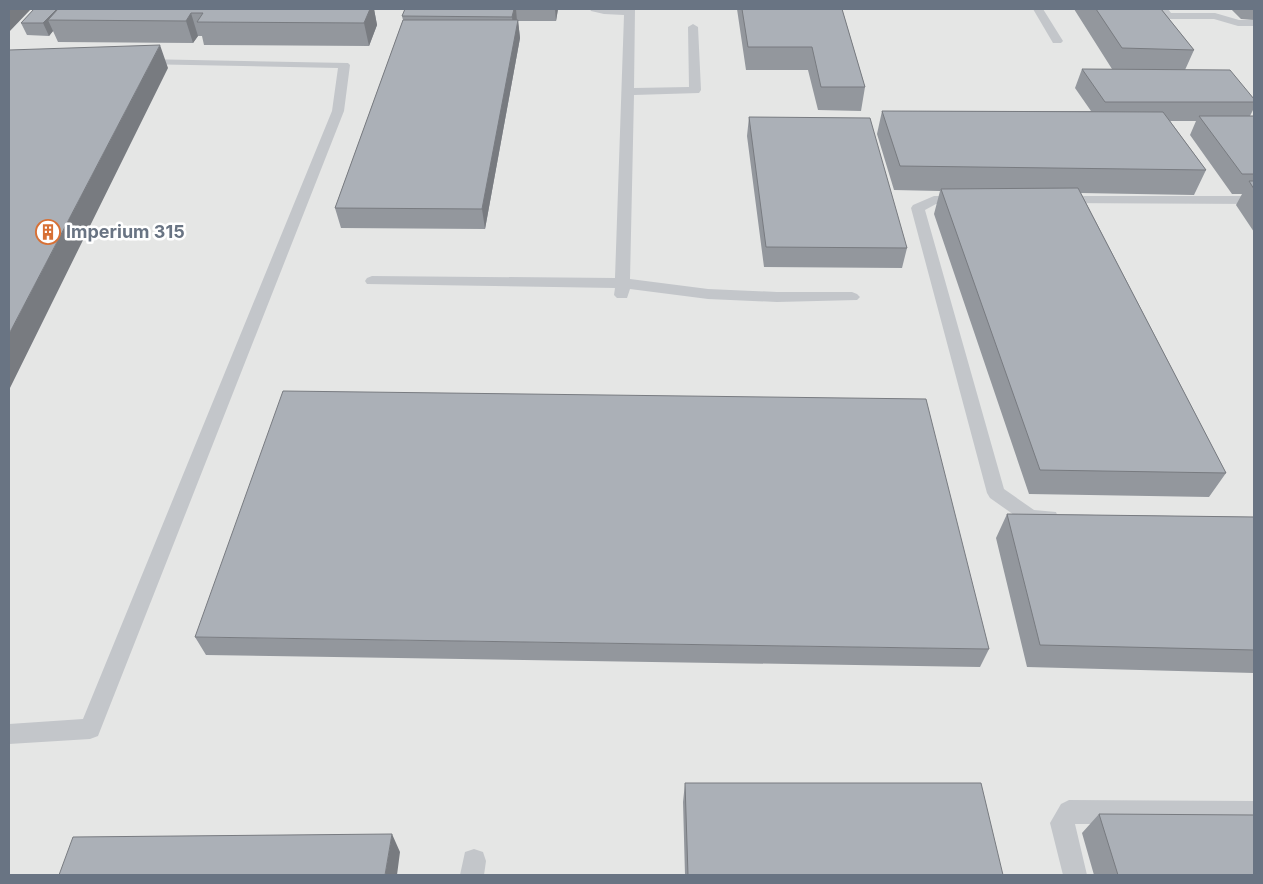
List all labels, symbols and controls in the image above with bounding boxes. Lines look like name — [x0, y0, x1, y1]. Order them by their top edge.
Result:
building icon: Imperium 315 — [35, 219, 61, 245]
place label: Imperium 315 — [66, 221, 185, 242]

